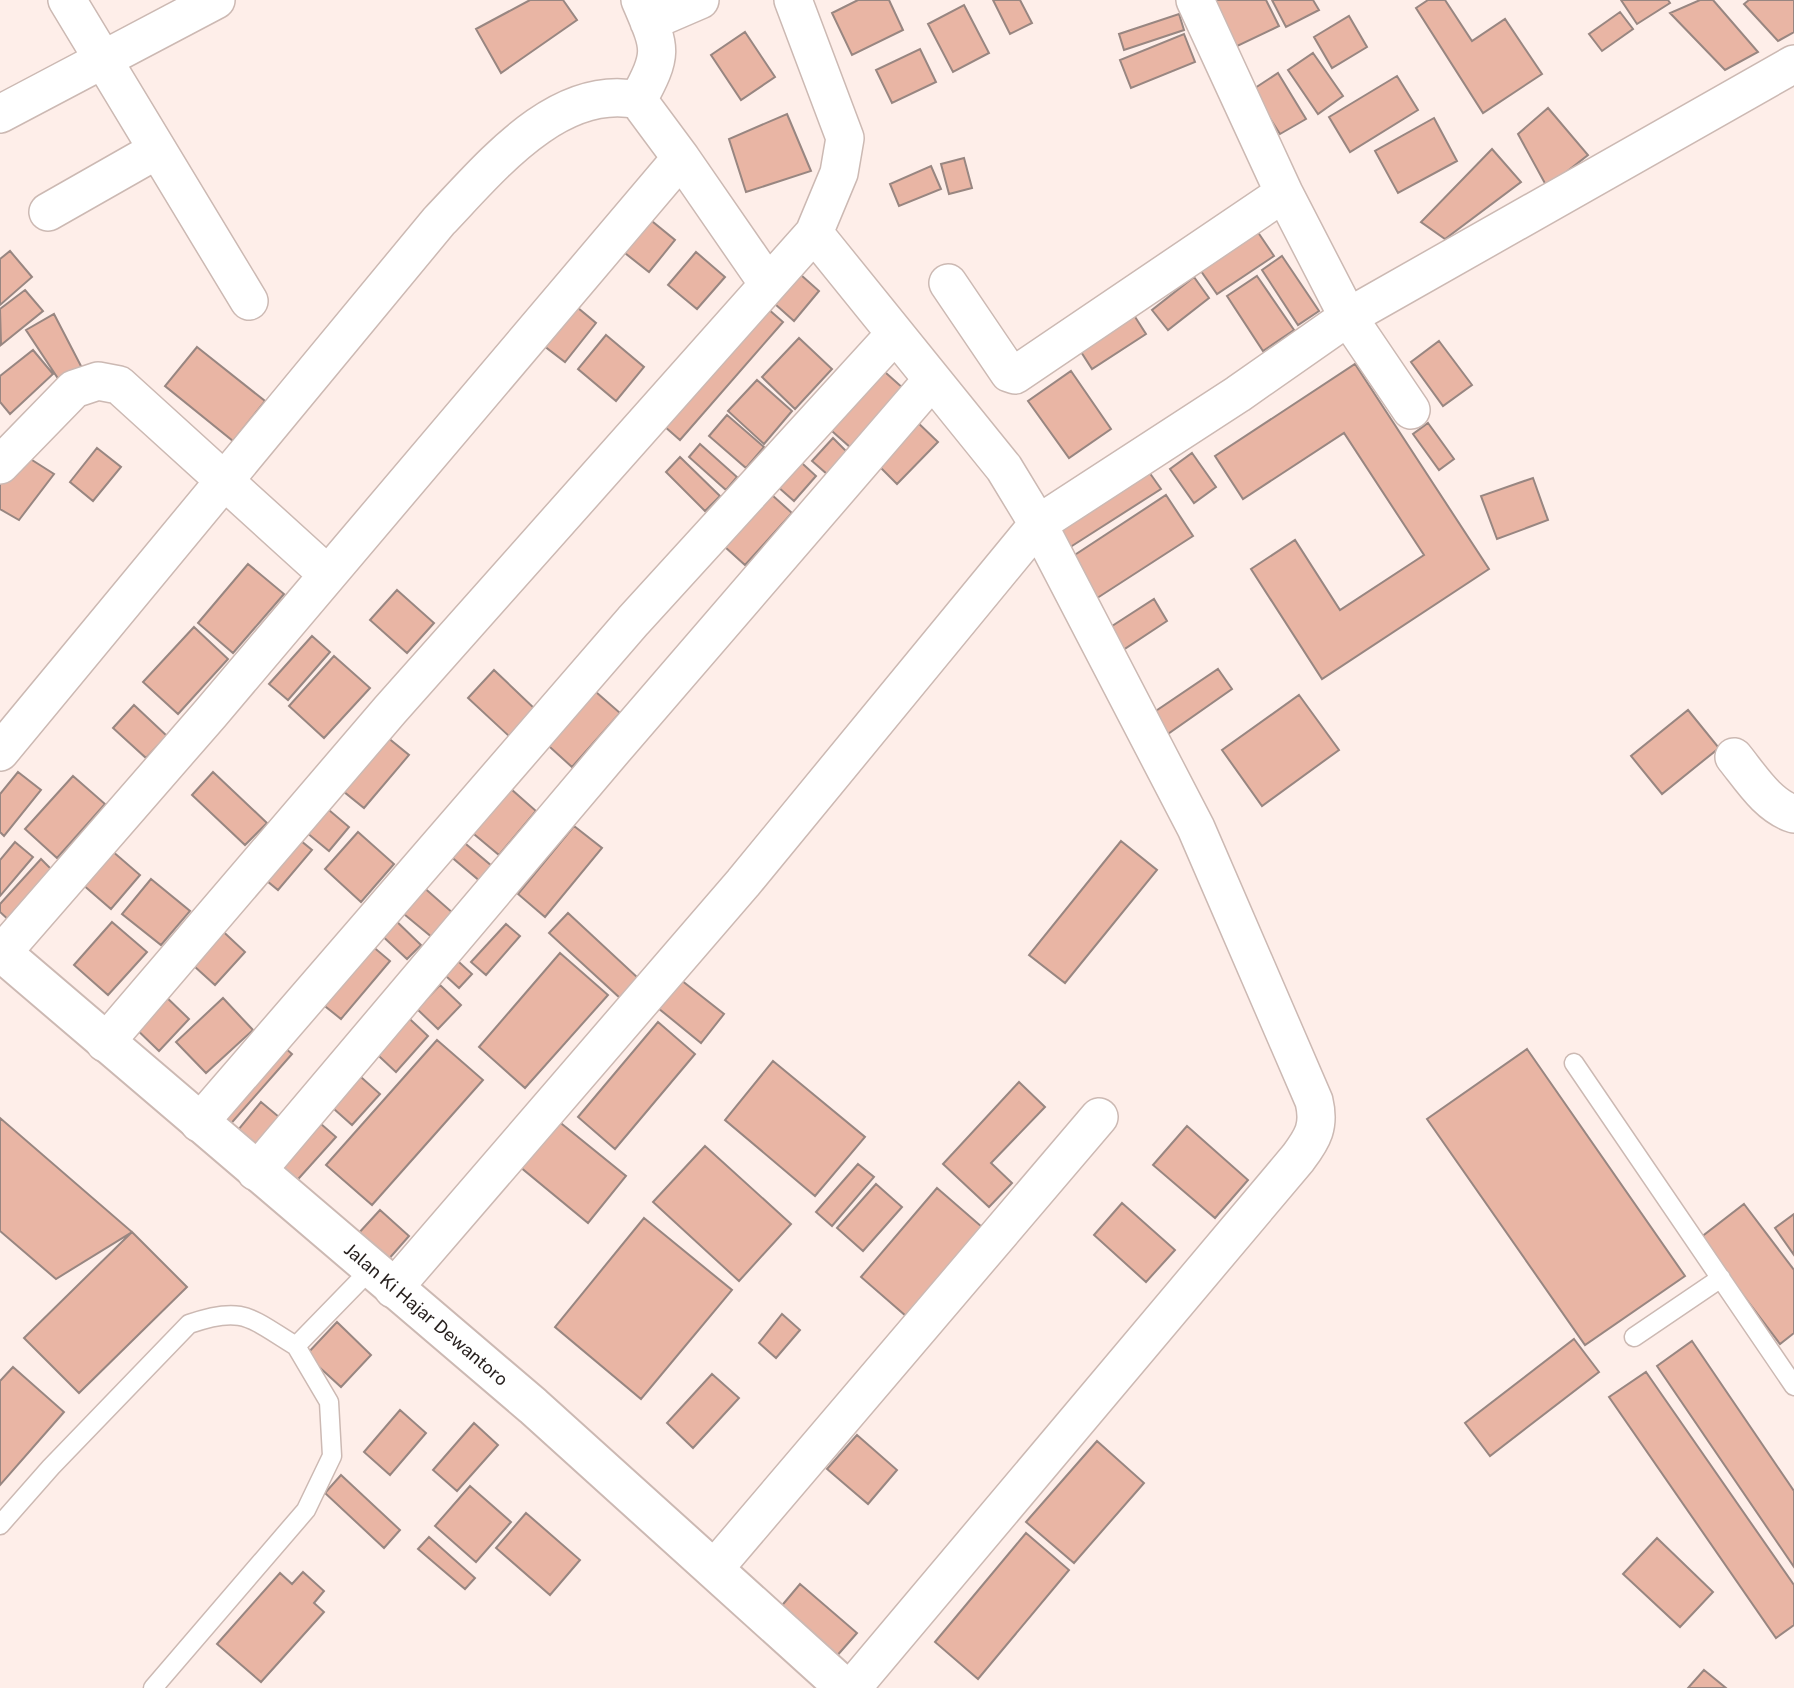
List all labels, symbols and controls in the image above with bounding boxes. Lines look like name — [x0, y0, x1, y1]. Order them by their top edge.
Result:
street label: Jalan Ki Hajar Dewantoro — [340, 1239, 512, 1390]

